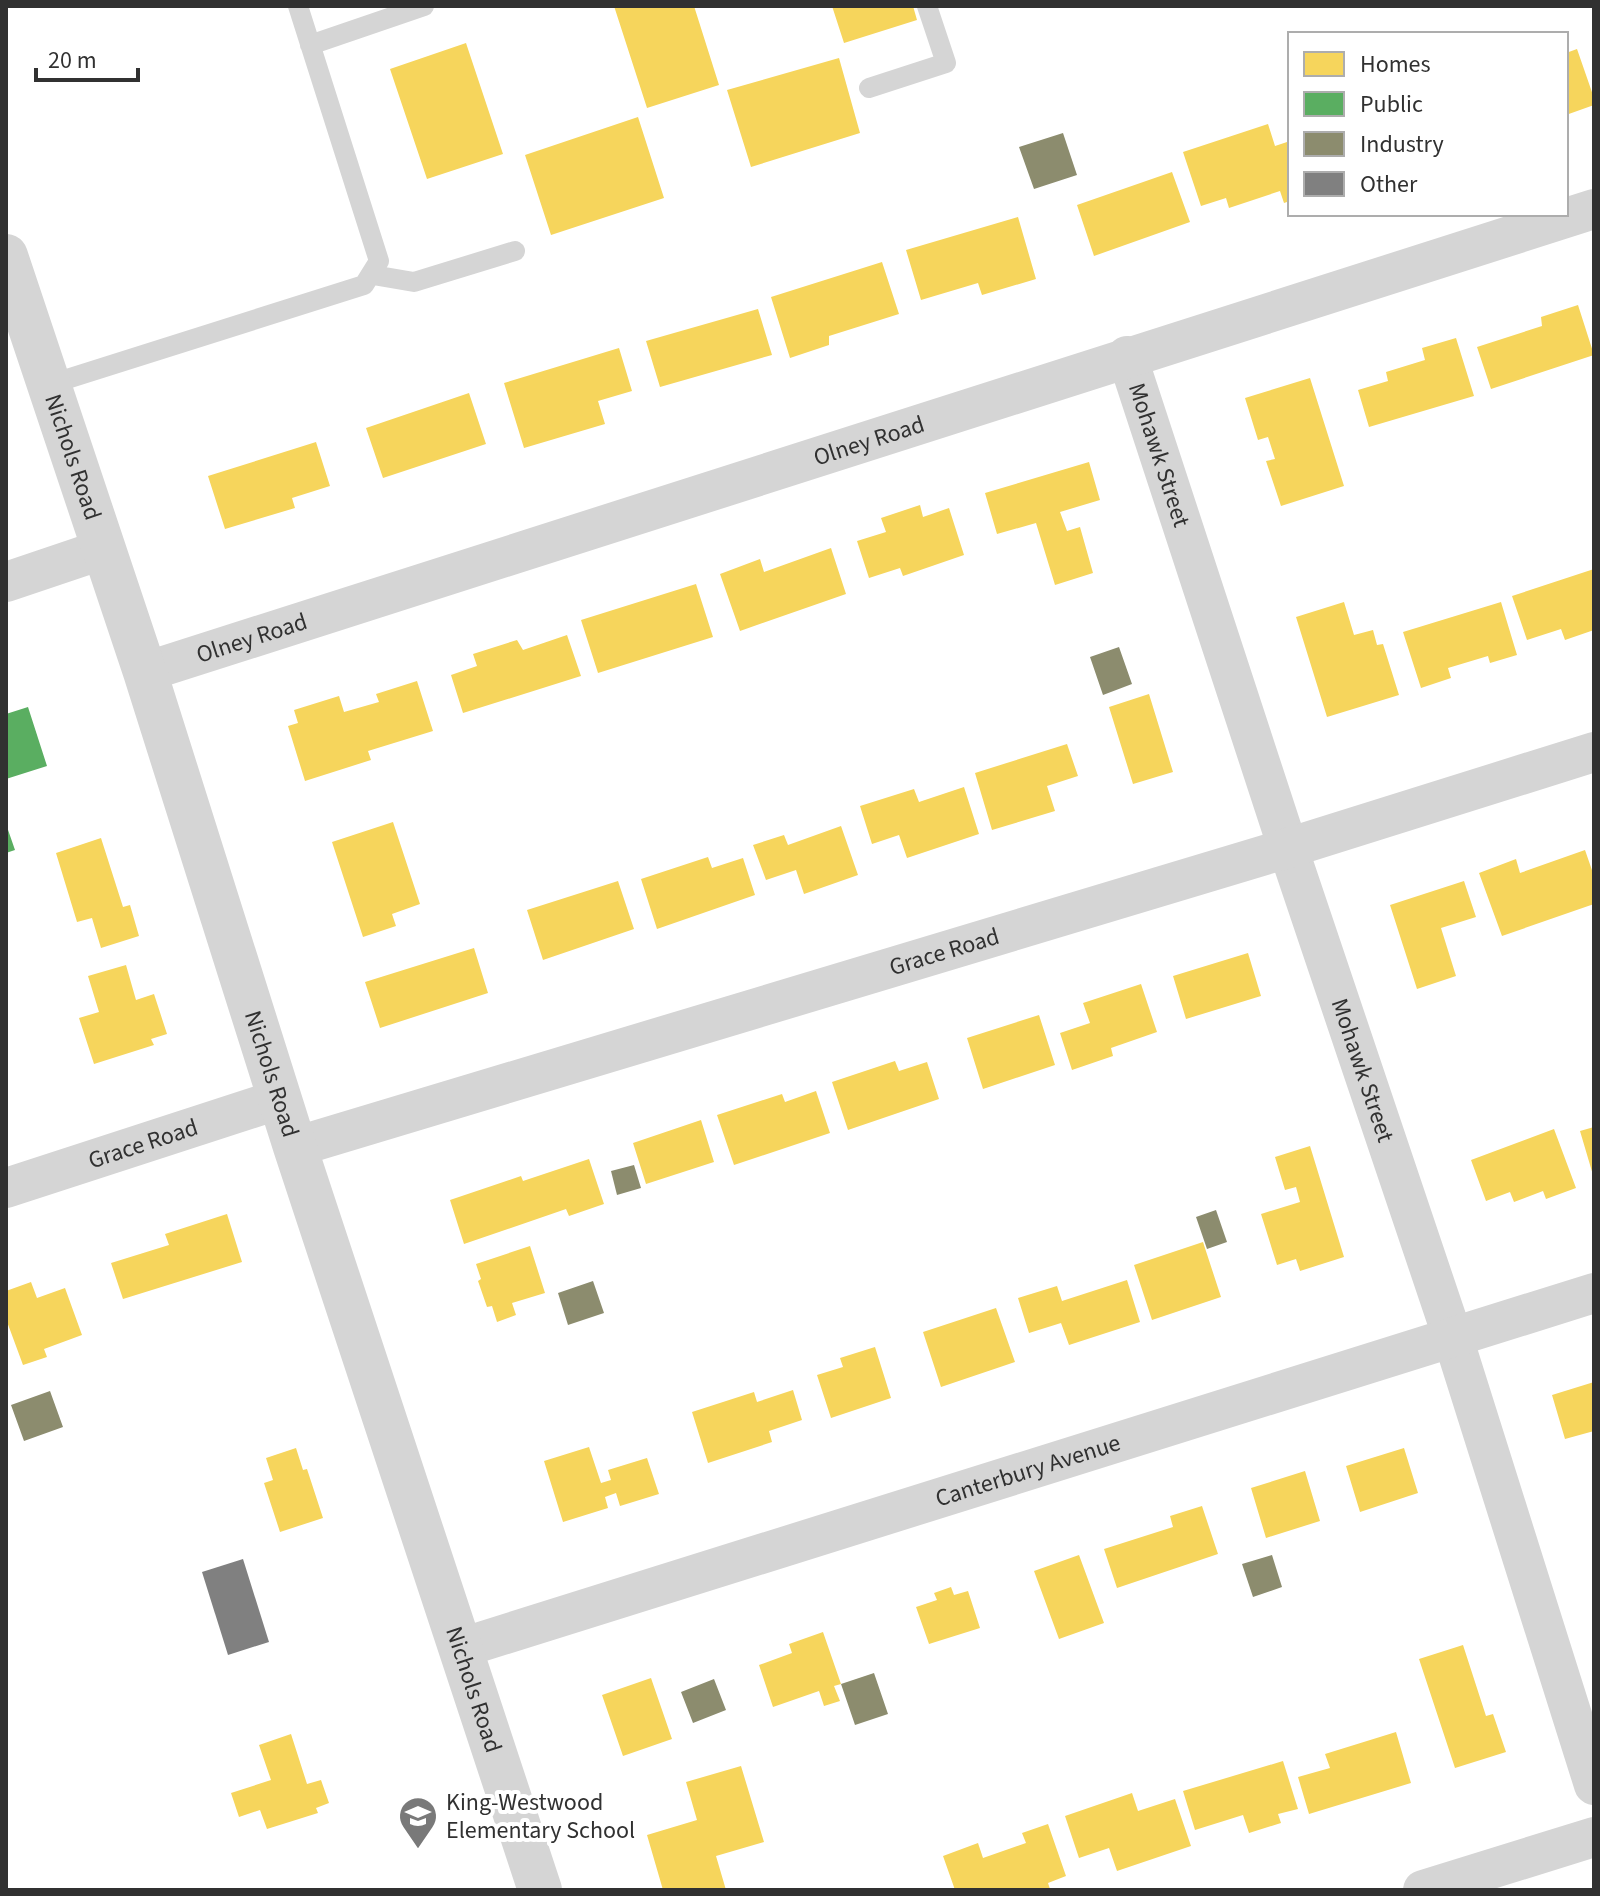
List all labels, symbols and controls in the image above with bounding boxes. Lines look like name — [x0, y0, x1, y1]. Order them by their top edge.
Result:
scale bar — [36, 32, 138, 82]
legend — [1288, 32, 1568, 216]
text: 20 m — [48, 43, 97, 78]
text: Homes — [1360, 47, 1431, 82]
text: Public — [1360, 87, 1423, 122]
text: Industry — [1360, 127, 1444, 162]
text: Other — [1360, 167, 1418, 202]
street label: Mohawk Street — [1119, 378, 1199, 531]
street label: Nichols Road — [36, 389, 111, 525]
street label: Olney Road — [809, 407, 929, 475]
street label: Olney Road — [192, 604, 312, 672]
street label: Grace Road — [885, 918, 1004, 985]
street label: Mohawk Street — [1322, 994, 1403, 1147]
street label: Nichols Road — [235, 1006, 308, 1142]
street label: Grace Road — [84, 1109, 202, 1178]
street label: Canterbury Avenue — [931, 1425, 1125, 1516]
street label: Nichols Road — [437, 1622, 511, 1757]
place label: King-Westwood Elementary School — [446, 1785, 635, 1848]
school or university icon: King-Westwood Elementary School — [397, 1795, 439, 1850]

